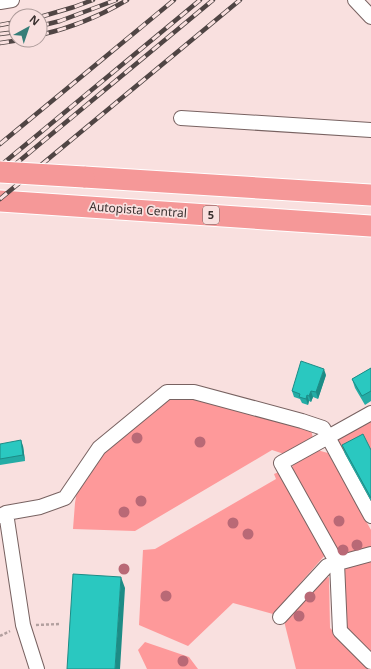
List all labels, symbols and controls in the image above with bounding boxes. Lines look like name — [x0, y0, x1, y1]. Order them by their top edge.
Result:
north arrow — [8, 8, 48, 48]
text: N — [26, 11, 43, 29]
street label: Autopista Central — [89, 198, 187, 221]
road number: 5 — [203, 206, 219, 224]

